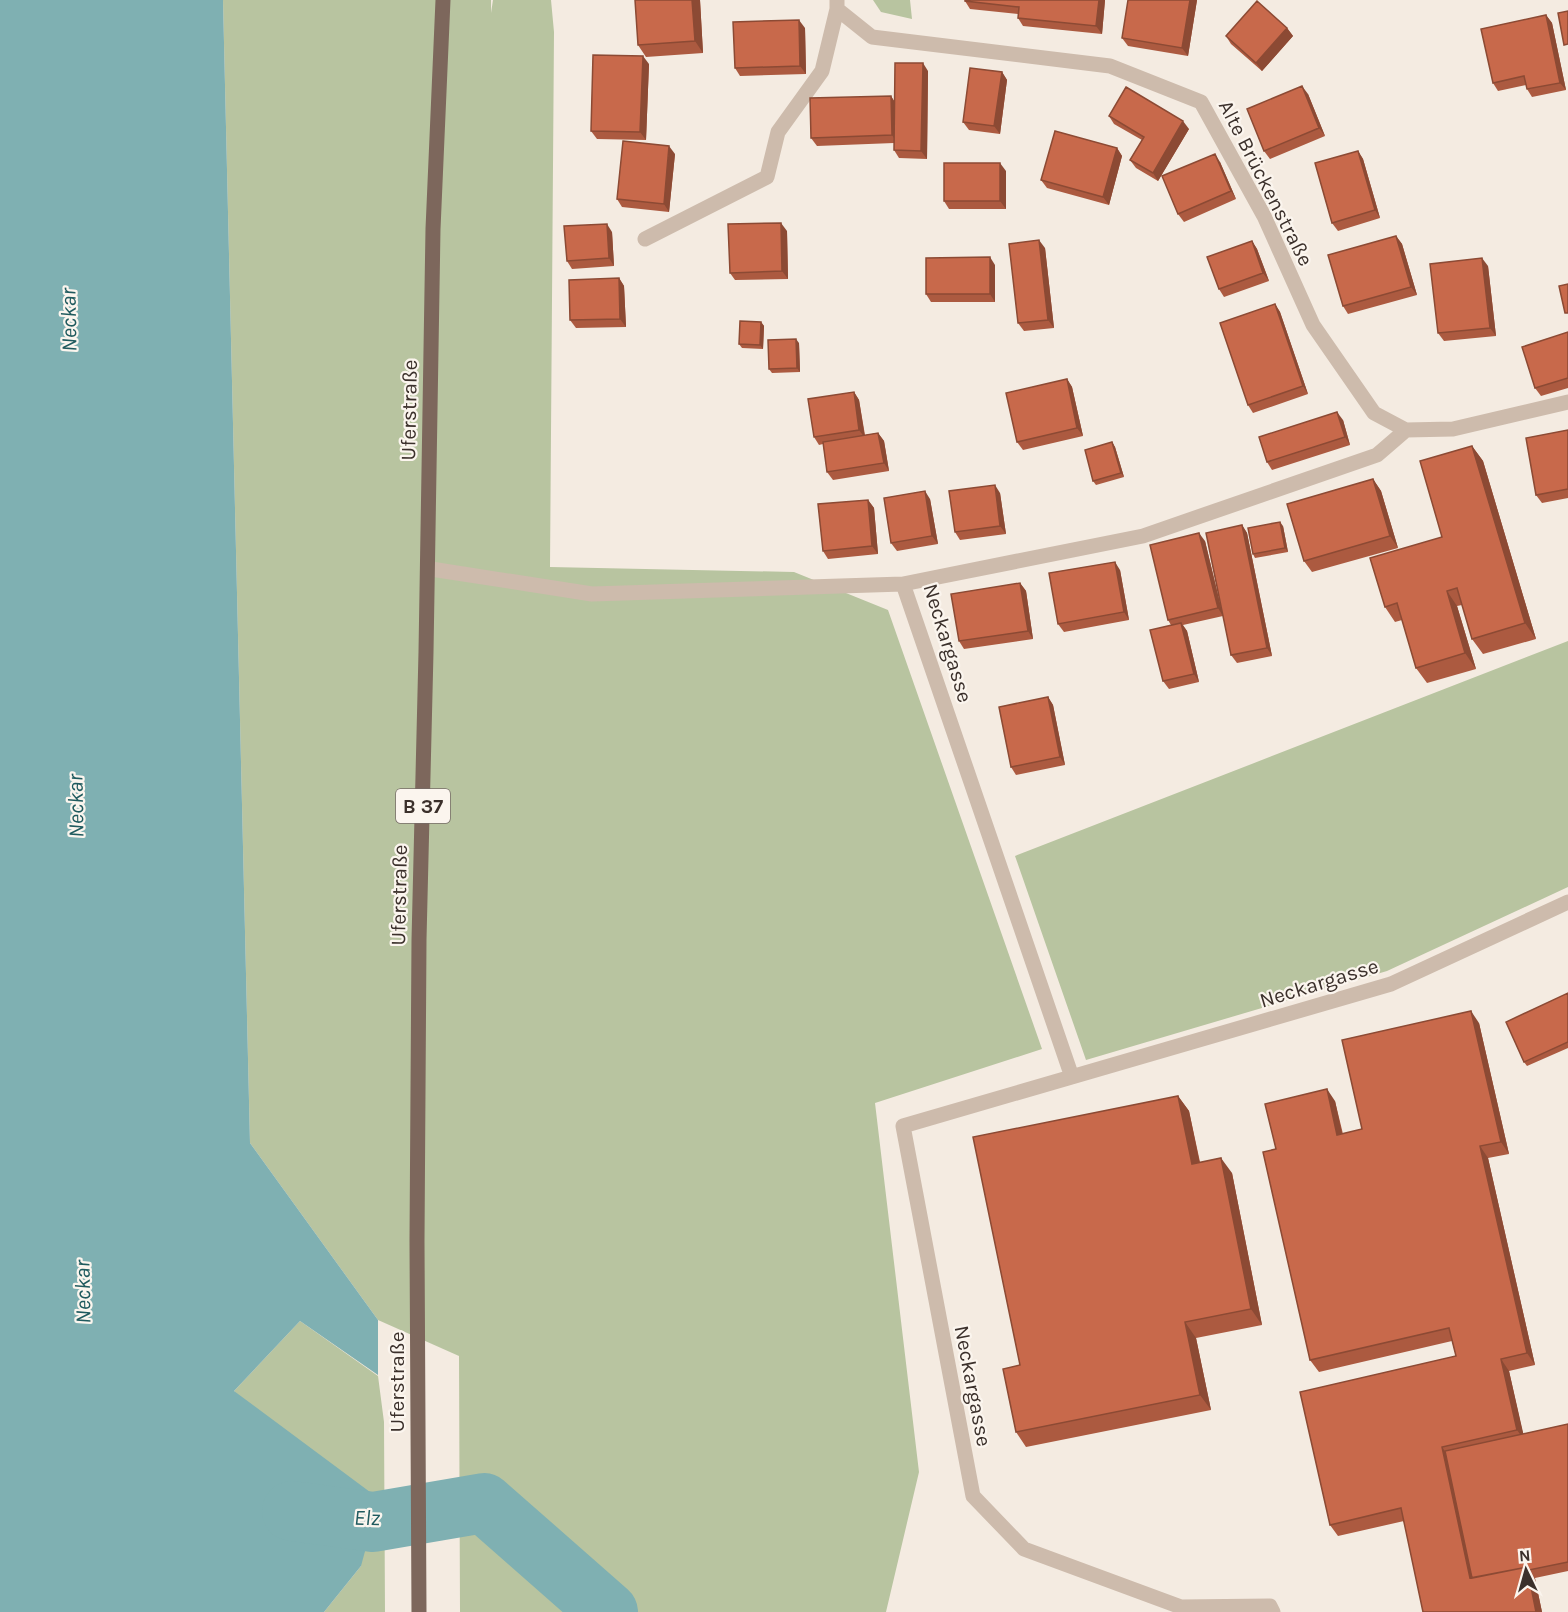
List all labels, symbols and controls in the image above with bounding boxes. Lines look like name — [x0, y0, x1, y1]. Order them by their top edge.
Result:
street label: Alte Brückenstraße — [1214, 96, 1318, 270]
water label: Neckar — [55, 286, 83, 352]
street label: Uferstraße — [396, 359, 422, 461]
street label: Neckargasse — [919, 581, 977, 705]
water label: Neckar — [62, 772, 90, 838]
road number: B 37 — [396, 789, 450, 823]
street label: Uferstraße — [386, 844, 412, 946]
street label: Neckargasse — [1257, 954, 1381, 1012]
water label: Neckar — [69, 1258, 97, 1324]
street label: Neckargasse — [949, 1323, 997, 1449]
street label: Uferstraße — [385, 1331, 409, 1433]
water label: Elz — [354, 1505, 381, 1531]
north arrow — [1496, 1540, 1556, 1600]
text: N — [1518, 1546, 1531, 1566]

